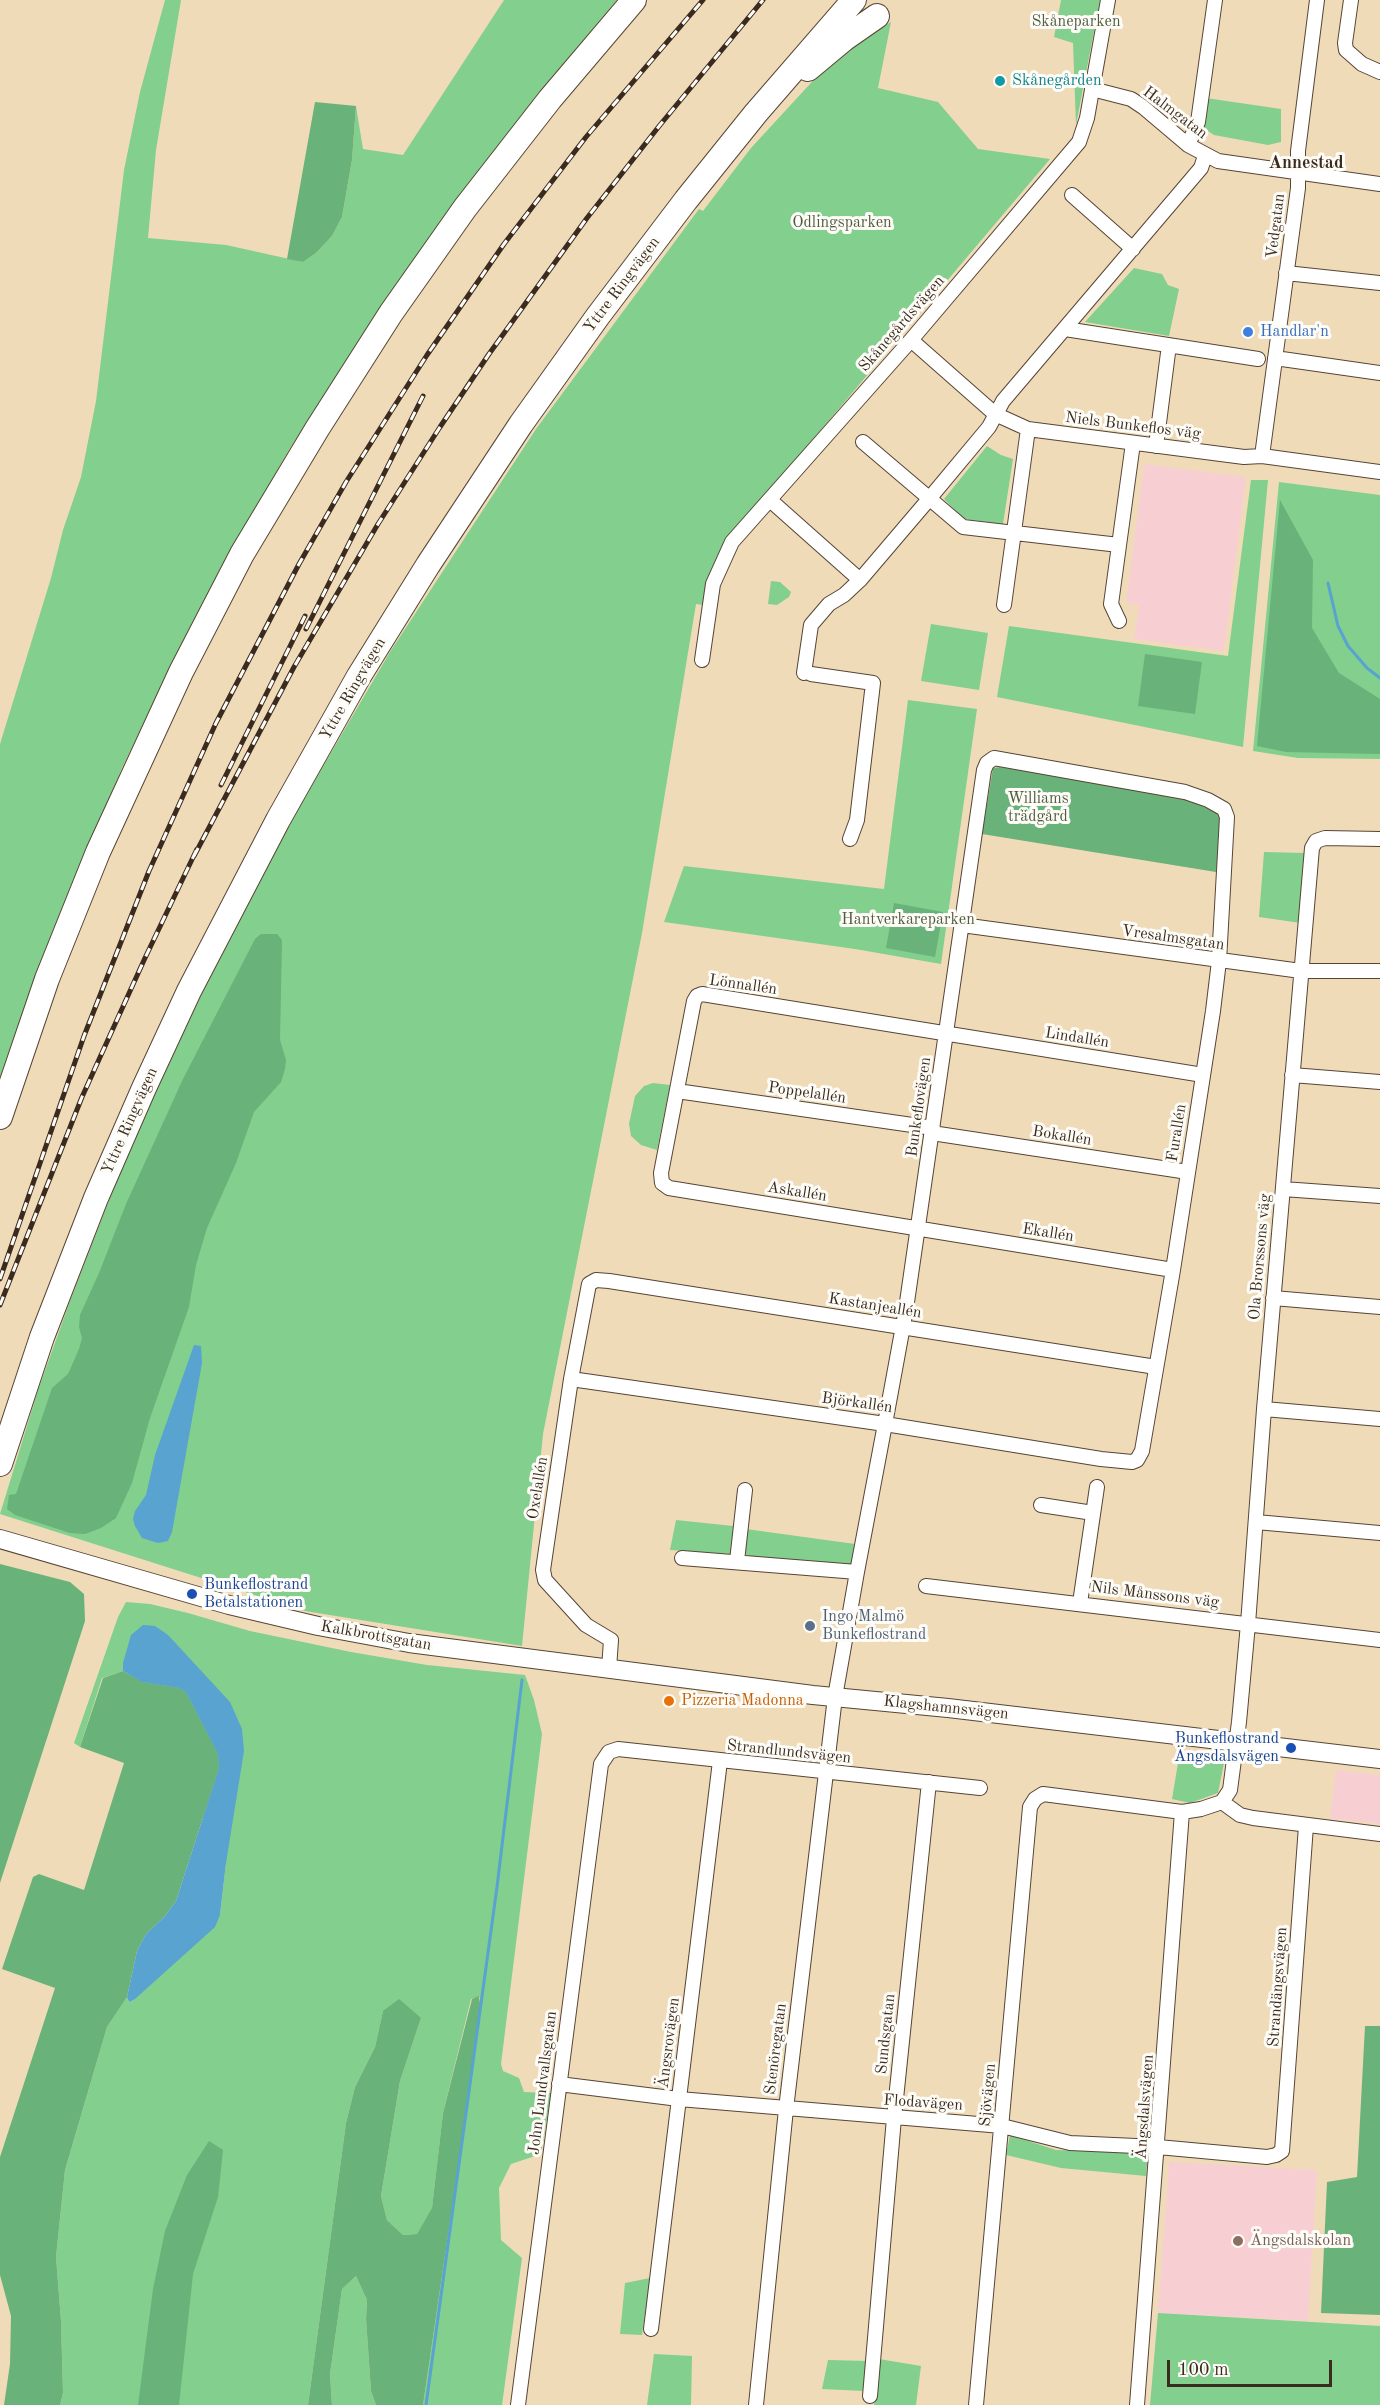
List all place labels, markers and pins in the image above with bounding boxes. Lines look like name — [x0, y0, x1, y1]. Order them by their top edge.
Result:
place label: Skånegården — [1012, 71, 1102, 91]
marker: Skånegården — [993, 74, 1007, 88]
place label: Handlar'n — [1260, 322, 1329, 342]
marker: Handlar'n — [1241, 325, 1255, 339]
place label: Bunkeflostrand Betalstationen — [204, 1575, 308, 1613]
marker: Bunkeflostrand Betalstationen — [185, 1587, 199, 1601]
place label: Ingo Malmö Bunkeflostrand — [822, 1607, 926, 1645]
marker: Ingo Malmö Bunkeflostrand — [803, 1619, 817, 1633]
place label: Pizzeria Madonna — [681, 1691, 804, 1711]
marker: Pizzeria Madonna — [662, 1694, 676, 1708]
place label: Bunkeflostrand Ängsdalsvägen — [1174, 1729, 1279, 1767]
marker: Bunkeflostrand Ängsdalsvägen — [1284, 1741, 1298, 1755]
place label: Ängsdalskolan — [1250, 2231, 1351, 2251]
marker: Ängsdalskolan — [1231, 2234, 1245, 2248]

